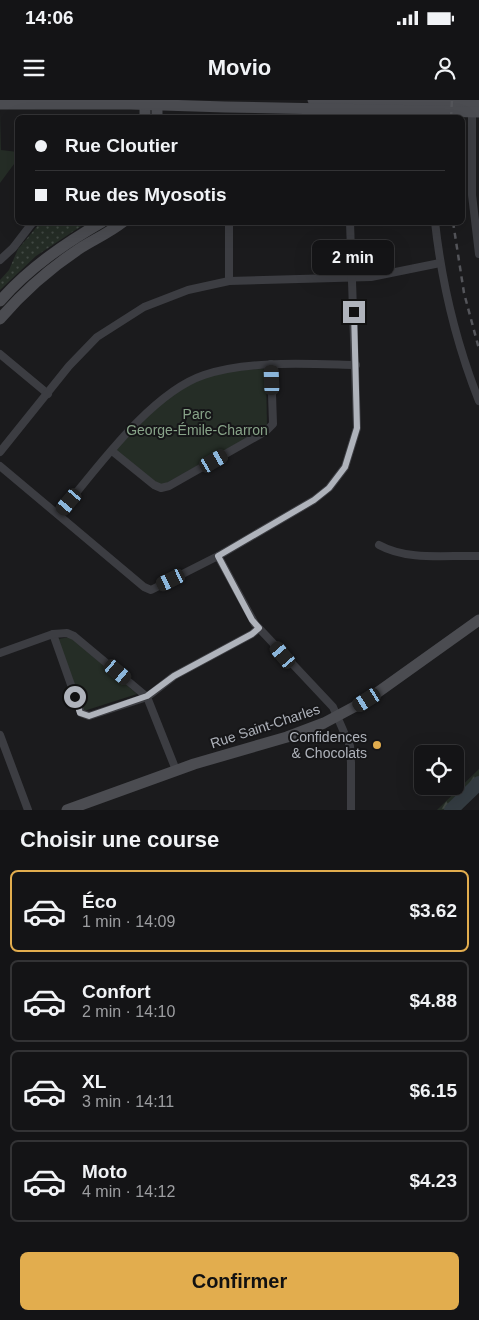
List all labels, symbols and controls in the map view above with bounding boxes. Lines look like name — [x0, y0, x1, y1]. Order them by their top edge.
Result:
text: 14:06 — [25, 7, 74, 28]
icon: menu — [20, 54, 48, 82]
icon: person — [431, 54, 459, 82]
text: Movio — [208, 55, 271, 80]
text: Rue Cloutier — [65, 135, 178, 156]
text: Rue des Myosotis — [65, 184, 227, 205]
callout: 2 min — [313, 240, 395, 274]
text: 2 min — [332, 249, 374, 266]
route end — [343, 301, 365, 323]
car — [263, 365, 280, 395]
park label: Parc George-Émile-Charron — [126, 406, 268, 438]
car — [197, 447, 230, 475]
car — [53, 486, 84, 518]
car — [154, 567, 187, 593]
car — [267, 639, 298, 671]
car — [101, 657, 134, 687]
route start — [64, 686, 86, 708]
car — [350, 686, 383, 714]
street label: Rue Saint-Charles — [208, 701, 322, 751]
place label: Confidences & Chocolats — [289, 729, 367, 761]
marker: Confidences & Chocolats — [371, 739, 383, 751]
map controls — [414, 745, 464, 795]
button: locate — [414, 745, 464, 795]
text: Choisir une course — [20, 827, 219, 852]
icon: car — [22, 889, 67, 934]
text: Éco — [82, 891, 117, 912]
text: $3.62 — [409, 900, 457, 921]
text: 1 min · 14:09 — [82, 913, 175, 930]
icon: car — [22, 979, 67, 1024]
text: Confort — [82, 981, 151, 1002]
text: $4.88 — [409, 990, 457, 1011]
text: 2 min · 14:10 — [82, 1003, 175, 1020]
icon: car — [22, 1069, 67, 1114]
text: XL — [82, 1071, 106, 1092]
text: $6.15 — [409, 1080, 457, 1101]
text: 3 min · 14:11 — [82, 1093, 174, 1110]
icon: car — [22, 1159, 67, 1204]
text: Moto — [82, 1161, 127, 1182]
text: $4.23 — [409, 1170, 457, 1191]
text: 4 min · 14:12 — [82, 1183, 175, 1200]
button: Confirmer — [20, 1252, 459, 1310]

